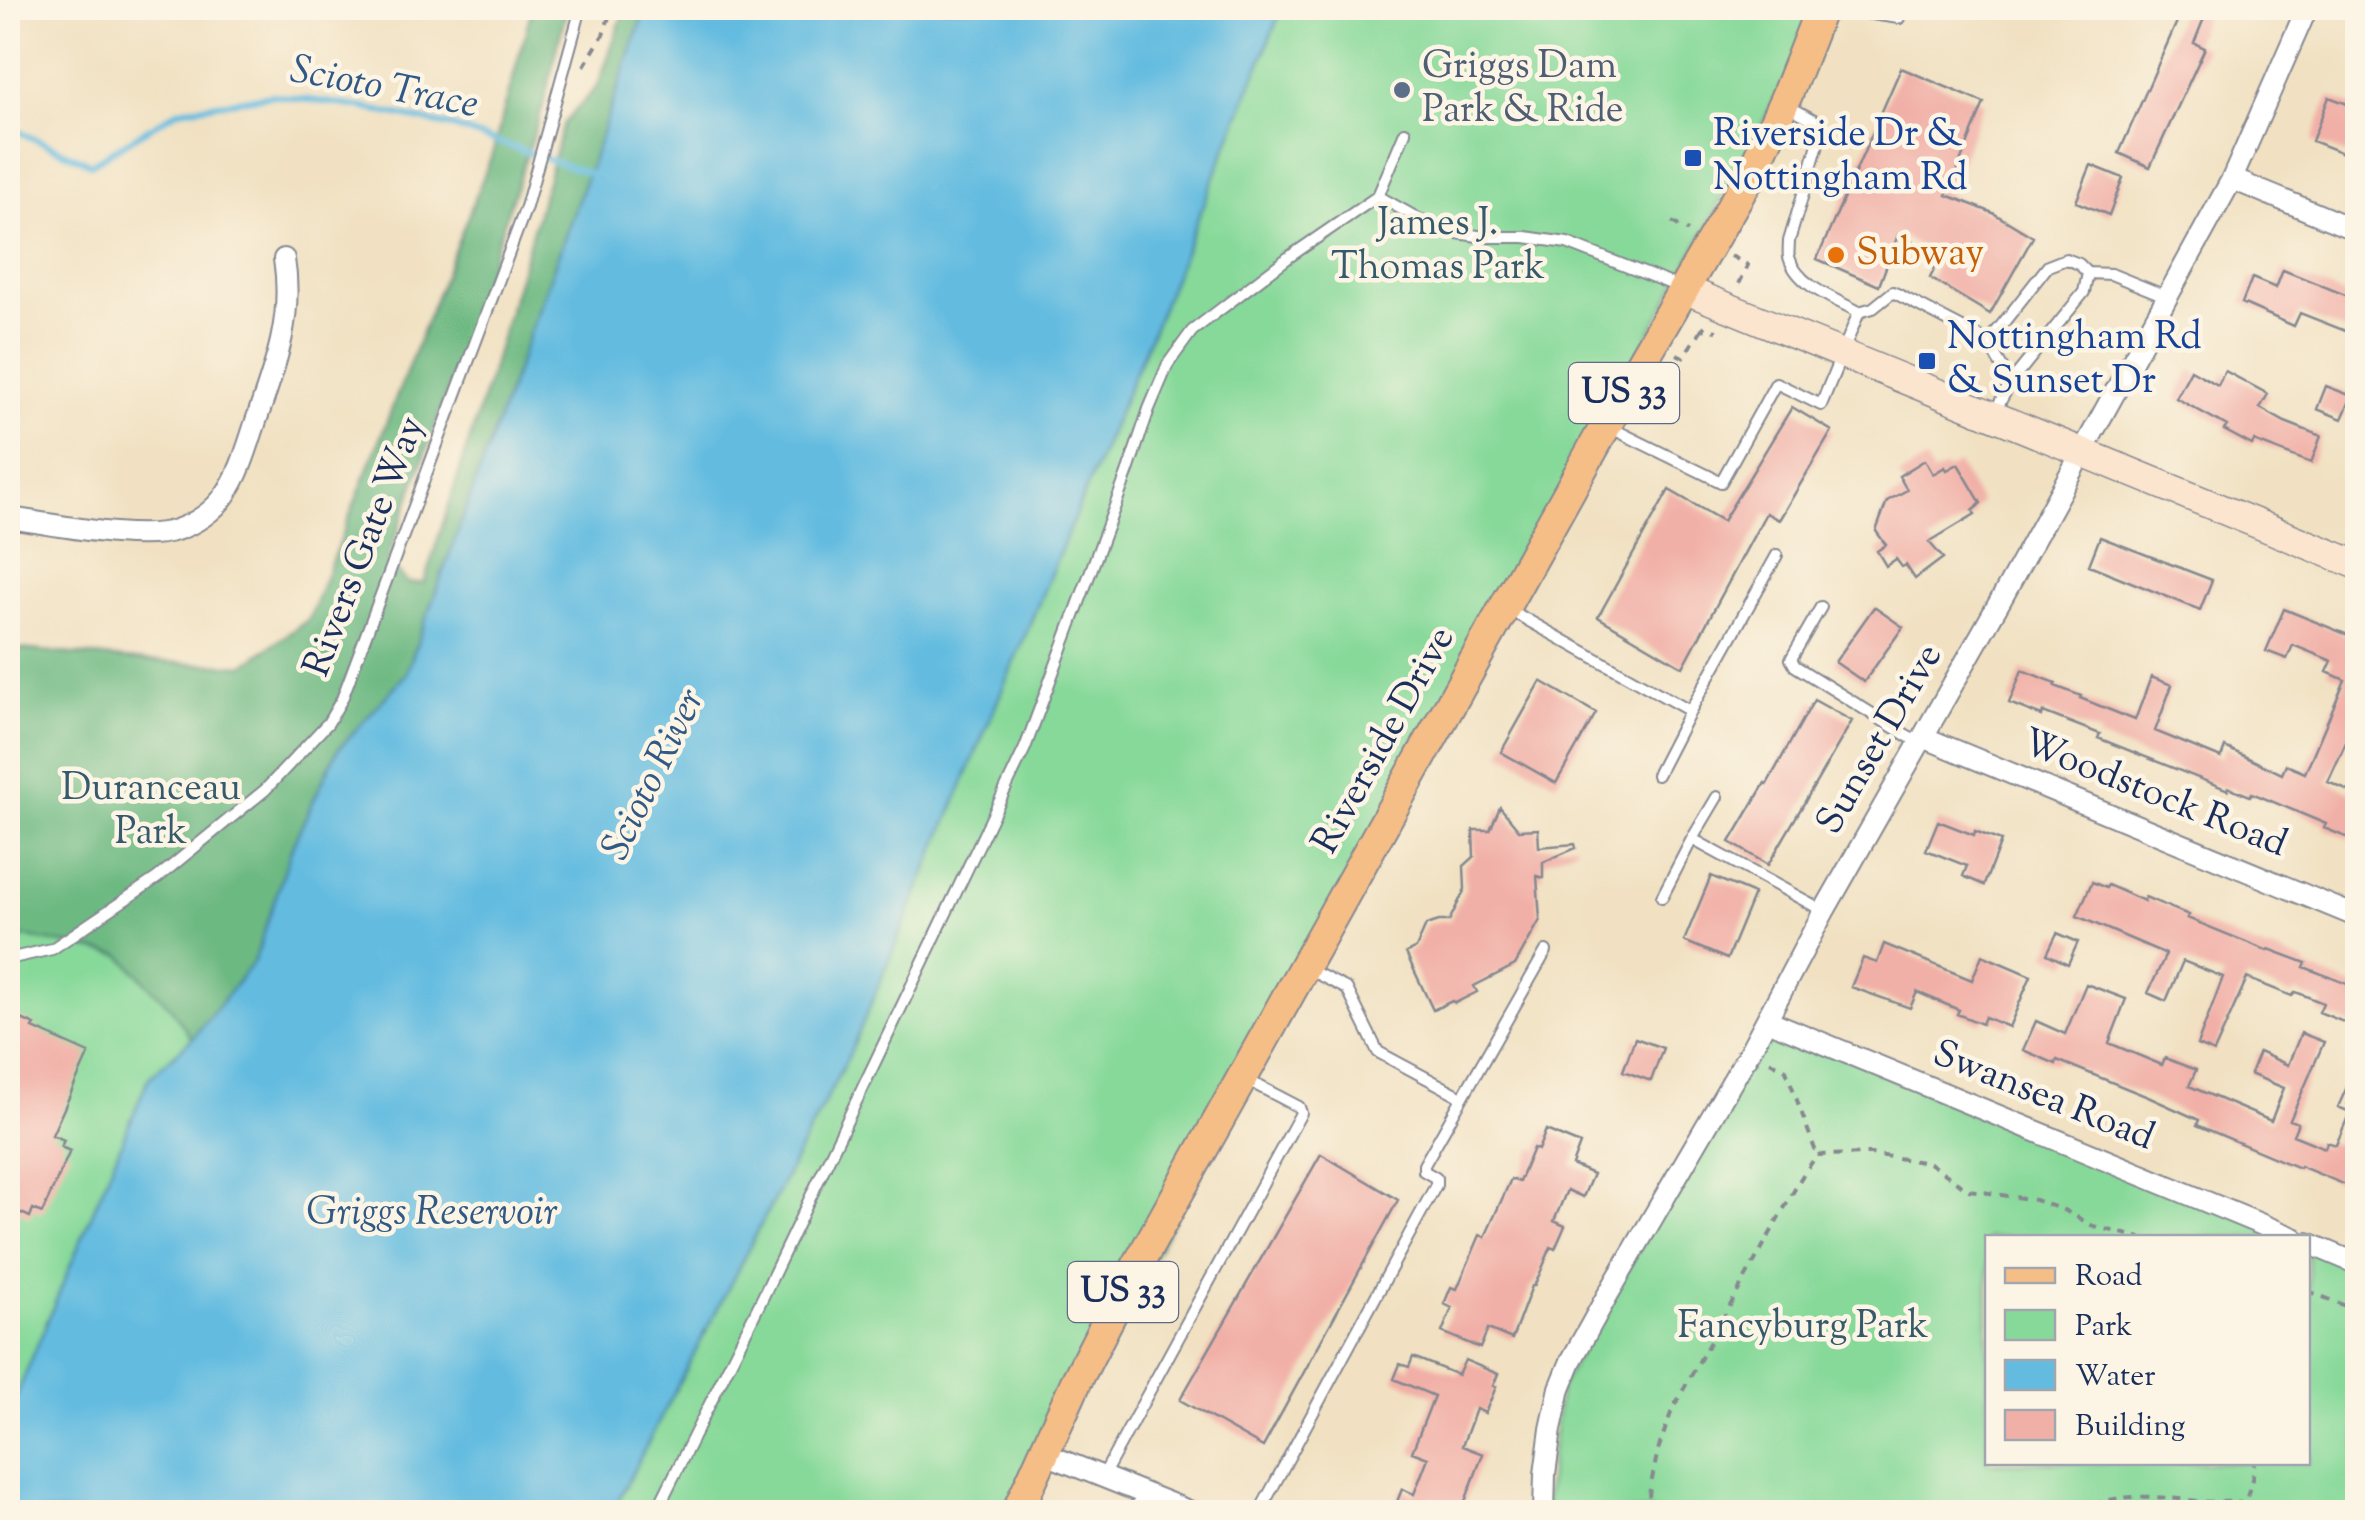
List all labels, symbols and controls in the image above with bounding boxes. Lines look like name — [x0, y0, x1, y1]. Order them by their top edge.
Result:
place label: Griggs Dam Park & Ride — [1422, 41, 1624, 139]
water label: Scioto Trace — [285, 43, 483, 135]
marker: Griggs Dam Park & Ride — [1391, 79, 1413, 101]
place label: Riverside Dr & Nottingham Rd — [1713, 109, 1968, 207]
marker: Riverside Dr & Nottingham Rd — [1682, 147, 1704, 169]
park label: James J. Thomas Park — [1331, 198, 1545, 296]
place label: Subway — [1856, 228, 1984, 282]
marker: Subway — [1825, 244, 1847, 266]
place label: Nottingham Rd & Sunset Dr — [1947, 312, 2202, 410]
marker: Nottingham Rd & Sunset Dr — [1916, 350, 1938, 372]
road number: US 33 — [1569, 363, 1679, 423]
street label: Rivers Gate Way — [292, 409, 440, 685]
street label: Riverside Drive — [1300, 617, 1470, 865]
street label: Sunset Drive — [1805, 635, 1957, 845]
water label: Scioto River — [589, 680, 721, 870]
street label: Woodstock Road — [2013, 717, 2295, 873]
park label: Duranceau Park — [61, 763, 241, 861]
street label: Swansea Road — [1924, 1028, 2162, 1166]
water label: Griggs Reservoir — [306, 1186, 558, 1243]
legend — [1985, 1235, 2310, 1465]
text: Road — [2075, 1256, 2142, 1299]
road number: US 33 — [1068, 1262, 1178, 1322]
park label: Fancyburg Park — [1678, 1301, 1929, 1355]
text: Park — [2075, 1306, 2132, 1349]
text: Water — [2075, 1356, 2156, 1399]
text: Building — [2075, 1406, 2185, 1449]

